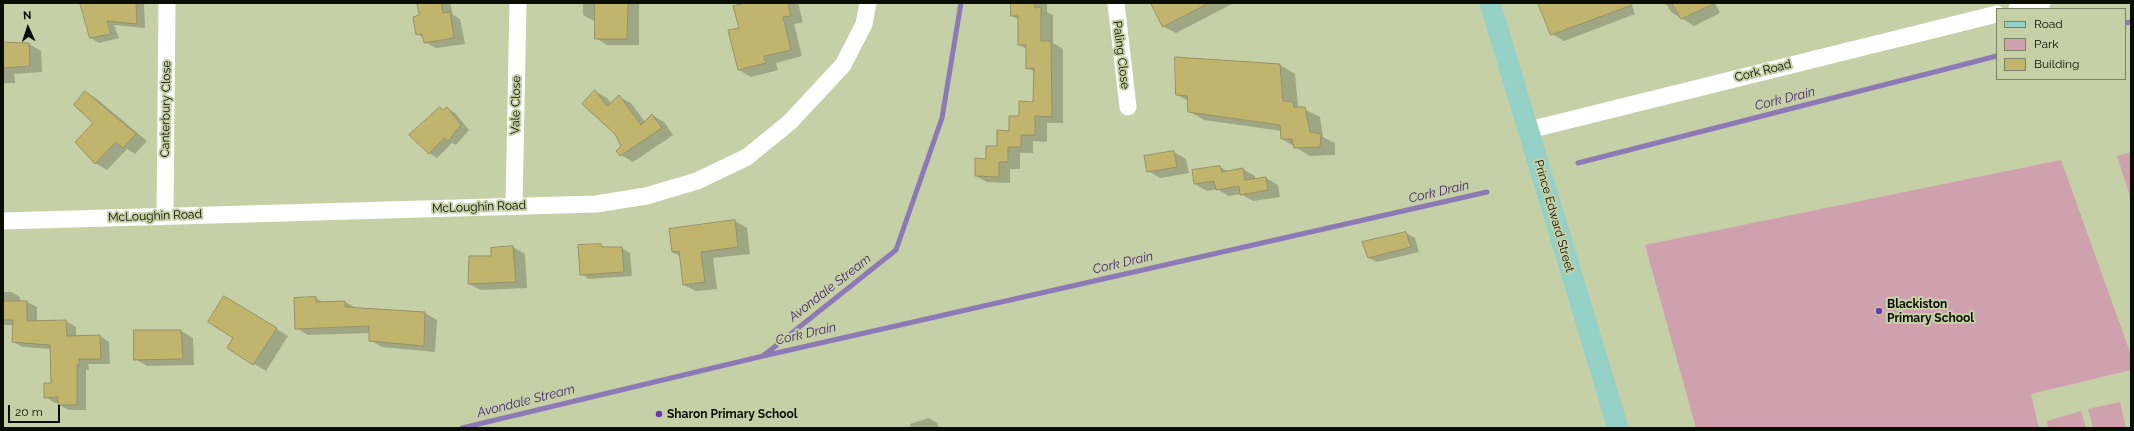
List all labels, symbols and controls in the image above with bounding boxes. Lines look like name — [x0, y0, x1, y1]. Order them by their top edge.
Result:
north arrow — [8, 8, 48, 48]
legend — [1996, 8, 2126, 80]
text: N — [23, 9, 32, 22]
text: Road — [2034, 17, 2063, 31]
street label: Paling Close — [1110, 20, 1132, 90]
text: Park — [2034, 37, 2059, 51]
street label: Cork Road — [1733, 57, 1793, 85]
text: Building — [2034, 57, 2080, 71]
street label: Canterbury Close — [158, 61, 174, 157]
street label: Vale Close — [508, 75, 524, 135]
water label: Cork Drain — [1753, 84, 1817, 114]
street label: Prince Edward Street — [1531, 158, 1577, 274]
water label: Cork Drain — [1407, 177, 1471, 207]
street label: McLoughin Road — [432, 198, 526, 216]
street label: McLoughin Road — [108, 207, 202, 225]
water label: Cork Drain — [1091, 248, 1155, 278]
water label: Avondale Stream — [786, 251, 874, 325]
place label: Blackiston Primary School — [1887, 297, 1974, 325]
marker: Blackiston Primary School — [1874, 306, 1884, 316]
water label: Cork Drain — [774, 319, 838, 349]
water label: Avondale Stream — [475, 381, 577, 421]
scale bar — [10, 397, 62, 423]
text: 20 m — [15, 405, 43, 419]
place label: Sharon Primary School — [667, 407, 798, 421]
marker: Sharon Primary School — [654, 409, 664, 419]

